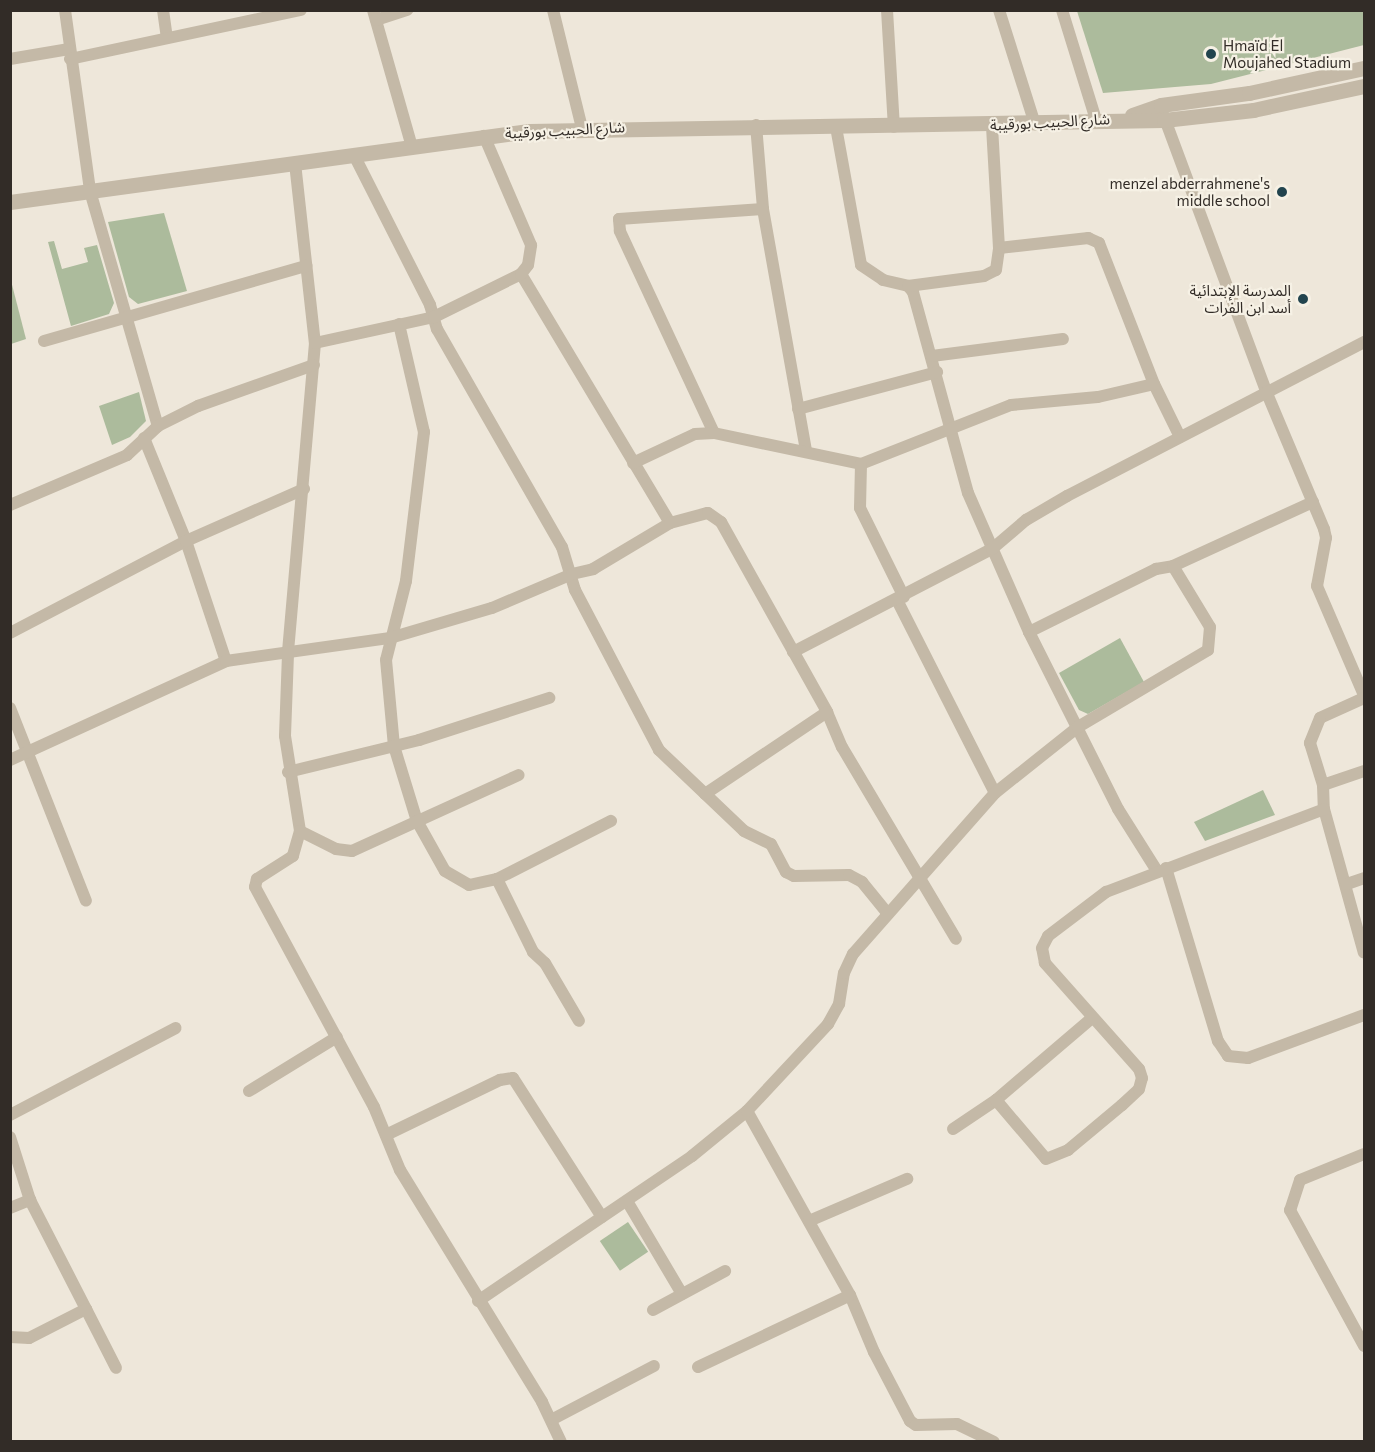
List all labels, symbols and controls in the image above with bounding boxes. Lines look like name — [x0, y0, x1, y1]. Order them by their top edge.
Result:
place label: Hmaïd El Moujahed Stadium — [1223, 36, 1351, 71]
marker: Hmaïd El Moujahed Stadium — [1204, 47, 1218, 61]
street label: شارع الحبيب بورقيبة — [990, 110, 1110, 134]
street label: شارع الحبيب بورقيبة — [505, 118, 625, 142]
place label: menzel abderrahmene's middle school — [1109, 174, 1270, 209]
marker: menzel abderrahmene's middle school — [1275, 185, 1289, 199]
place label: المدرسة الإبتدائية أسد ابن الفرات — [1190, 281, 1291, 316]
marker: المدرسة الإبتدائية أسد ابن الفرات — [1296, 292, 1310, 306]

